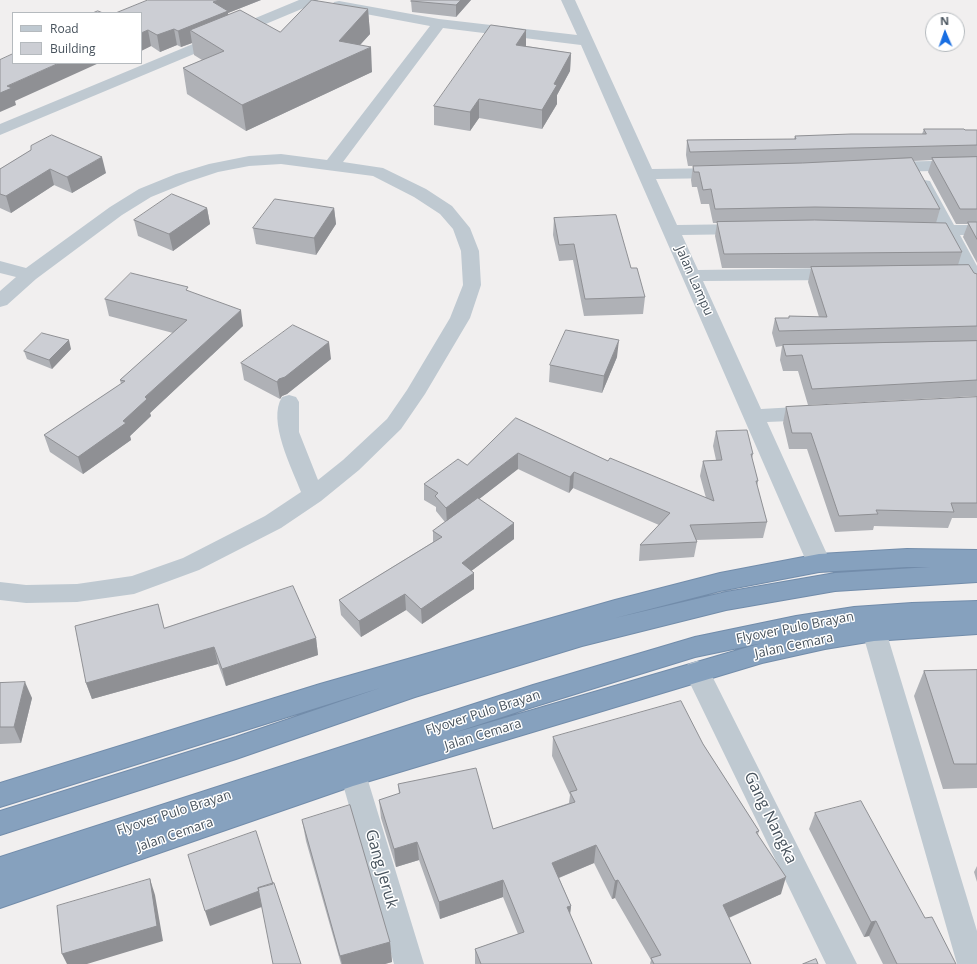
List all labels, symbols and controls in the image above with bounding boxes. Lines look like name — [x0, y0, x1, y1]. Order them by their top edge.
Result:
legend — [12, 12, 142, 64]
north arrow — [925, 12, 965, 52]
text: N — [940, 13, 949, 28]
text: Road — [50, 20, 79, 37]
text: Building — [50, 40, 95, 57]
street label: Jalan Lampu — [672, 244, 716, 318]
street label: Flyover Pulo Brayan — [735, 609, 855, 647]
street label: Jalan Cemara — [753, 630, 835, 662]
street label: Flyover Pulo Brayan — [424, 687, 542, 739]
street label: Jalan Cemara — [443, 716, 523, 754]
street label: Gang Nangka — [739, 769, 801, 867]
street label: Flyover Pulo Brayan — [115, 787, 233, 839]
street label: Jalan Cemara — [135, 815, 215, 855]
street label: Gang Jeruk — [361, 827, 401, 911]

